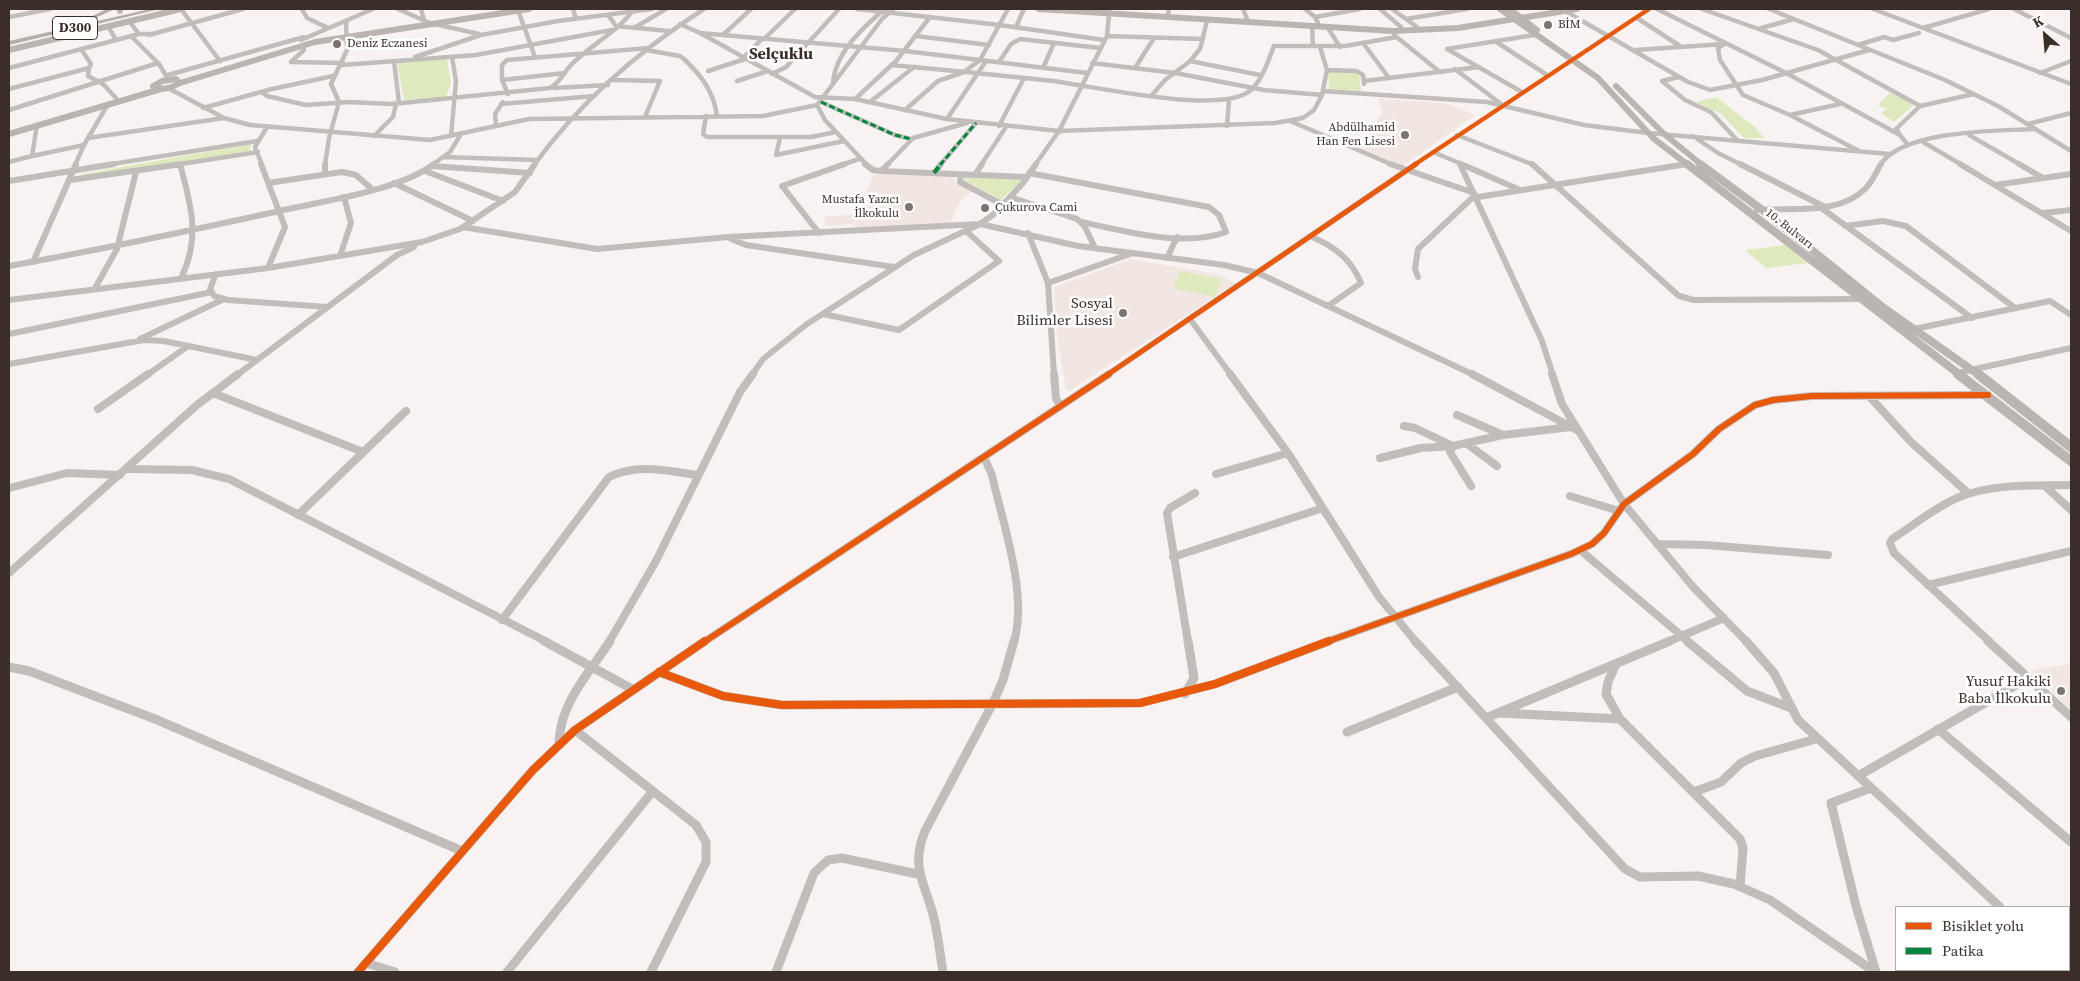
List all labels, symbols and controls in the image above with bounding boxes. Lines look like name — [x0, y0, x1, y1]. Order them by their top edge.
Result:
north arrow — [2020, 10, 2070, 60]
text: K — [2029, 11, 2047, 33]
road number: D300 — [52, 16, 98, 40]
place label: BİM — [1558, 18, 1581, 32]
marker: BİM — [1542, 19, 1554, 31]
place label: Deniz Eczanesi — [347, 37, 428, 51]
marker: Deniz Eczanesi — [331, 38, 343, 50]
district label: Selçuklu — [749, 45, 813, 65]
place label: Abdülhamid Han Fen Lisesi — [1316, 121, 1395, 149]
marker: Abdülhamid Han Fen Lisesi — [1399, 129, 1411, 141]
place label: Mustafa Yazıcı İlkokulu — [822, 193, 899, 221]
marker: Mustafa Yazıcı İlkokulu — [903, 201, 915, 213]
place label: Çukurova Cami — [995, 201, 1077, 215]
marker: Çukurova Cami — [979, 202, 991, 214]
street label: 10. Bulvarı — [1762, 206, 1816, 252]
place label: Sosyal Bilimler Lisesi — [1016, 295, 1113, 330]
marker: Sosyal Bilimler Lisesi — [1117, 307, 1129, 319]
place label: Yusuf Hakiki Baba İlkokulu — [1958, 673, 2051, 708]
marker: Yusuf Hakiki Baba İlkokulu — [2055, 685, 2067, 697]
legend — [1895, 906, 2070, 971]
text: Bisiklet yolu — [1942, 915, 2024, 936]
text: Patika — [1942, 940, 1984, 961]

